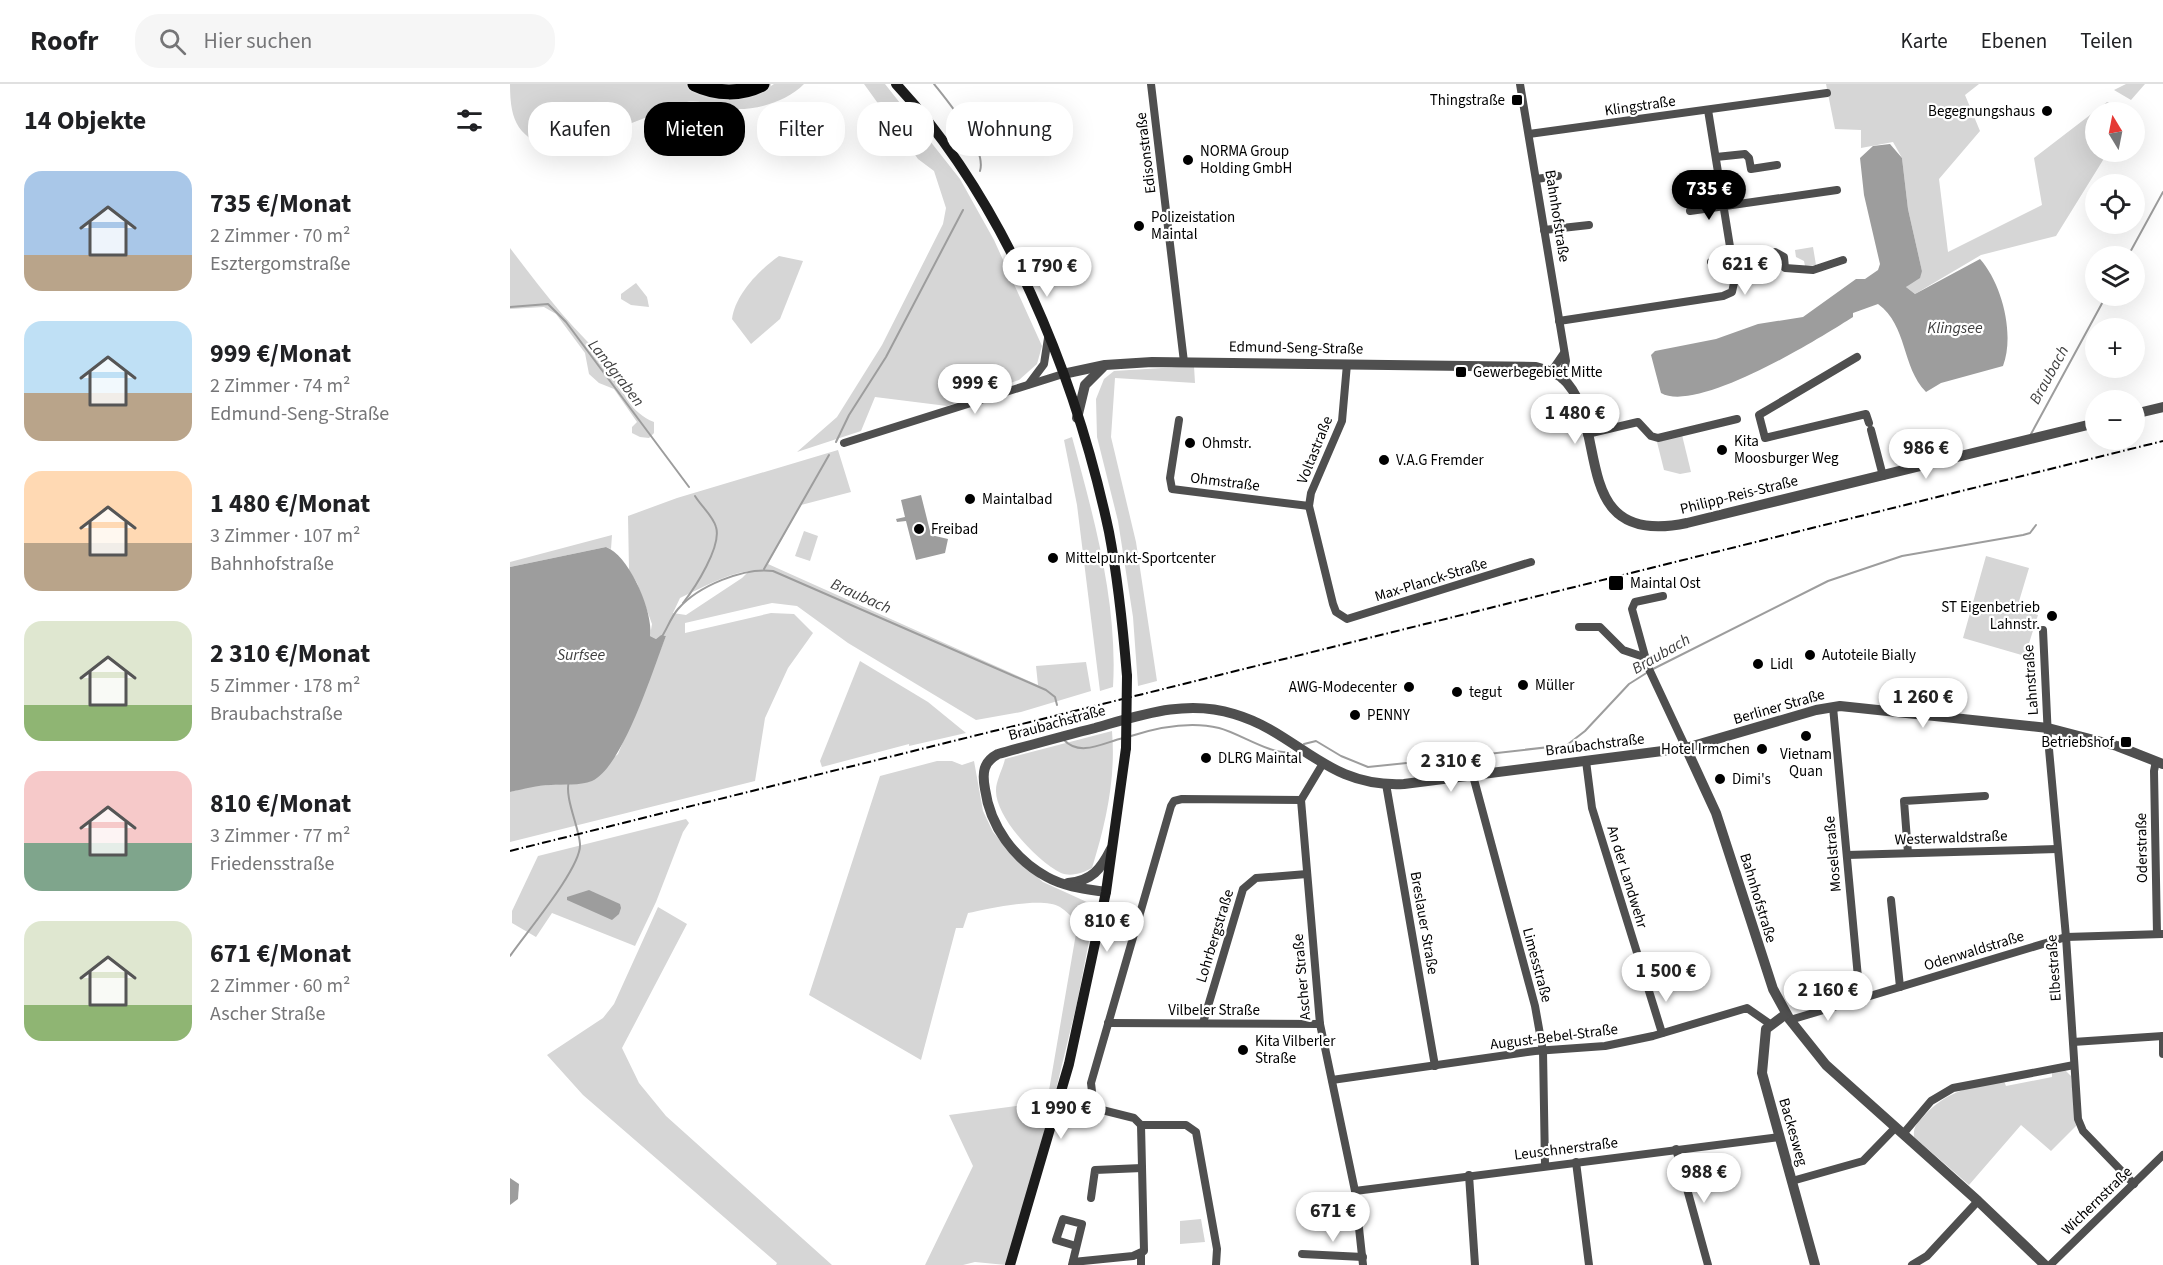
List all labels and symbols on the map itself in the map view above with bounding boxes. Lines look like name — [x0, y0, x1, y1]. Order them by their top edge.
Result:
place label: Thingstraße — [1430, 90, 1505, 111]
street label: Klingstraße — [1603, 91, 1677, 121]
marker: Thingstraße — [1510, 93, 1524, 107]
place label: Begegnungshaus — [1928, 101, 2035, 122]
north arrow — [2085, 102, 2145, 162]
marker: Begegnungshaus — [2040, 104, 2054, 118]
street label: Edisonstraße — [1131, 111, 1161, 195]
place label: NORMA Group Holding GmbH — [1200, 141, 1292, 179]
marker: NORMA Group Holding GmbH — [1181, 153, 1195, 167]
street label: Bahnhofstraße — [1539, 168, 1575, 264]
pin: 735 € — [1667, 170, 1751, 221]
place label: Polizeistation Maintal — [1151, 207, 1235, 245]
marker: Polizeistation Maintal — [1132, 219, 1146, 233]
pin: 621 € — [1703, 245, 1787, 296]
pin: 1 790 € — [992, 247, 1102, 298]
water label: Klingsee — [1927, 317, 1983, 339]
water label: Landgraben — [583, 335, 649, 411]
street label: Edmund-Seng-Straße — [1229, 336, 1363, 360]
water label: Braubach — [2024, 342, 2074, 408]
place label: Gewerbegebiet Mitte — [1473, 362, 1603, 383]
pin: 999 € — [933, 364, 1017, 415]
marker: Gewerbegebiet Mitte — [1454, 365, 1468, 379]
pin: 1 480 € — [1520, 394, 1630, 445]
street label: Voltastraße — [1292, 413, 1338, 487]
pin: 986 € — [1884, 429, 1968, 480]
place label: Kita Moosburger Weg — [1734, 431, 1839, 469]
place label: Ohmstr. — [1202, 433, 1252, 454]
marker: Ohmstr. — [1183, 436, 1197, 450]
marker: Kita Moosburger Weg — [1715, 443, 1729, 457]
place label: V.A.G Fremder — [1396, 450, 1484, 471]
marker: V.A.G Fremder — [1377, 453, 1391, 467]
street label: Ohmstraße — [1189, 467, 1261, 497]
street label: Philipp-Reis-Straße — [1678, 470, 1800, 520]
place label: Maintalbad — [982, 489, 1052, 510]
marker: Maintalbad — [963, 492, 977, 506]
place label: Freibad — [931, 519, 978, 540]
marker: Freibad — [912, 522, 926, 536]
place label: Mittelpunkt-Sportcenter — [1065, 548, 1216, 569]
marker: Mittelpunkt-Sportcenter — [1046, 551, 1060, 565]
street label: Max-Planck-Straße — [1372, 553, 1490, 607]
water label: Braubach — [827, 573, 895, 619]
place label: Maintal Ost — [1630, 573, 1701, 594]
marker: Maintal Ost — [1607, 574, 1625, 592]
place label: ST Eigenbetrieb Lahnstr. — [1941, 597, 2040, 635]
marker: ST Eigenbetrieb Lahnstr. — [2045, 609, 2059, 623]
water label: Braubach — [1628, 629, 1694, 679]
water label: Surfsee — [557, 644, 605, 666]
street label: Lahnstraße — [2018, 644, 2044, 716]
place label: Autoteile Bially — [1822, 645, 1916, 666]
marker: Autoteile Bially — [1803, 648, 1817, 662]
place label: Lidl — [1770, 654, 1793, 675]
marker: Lidl — [1751, 657, 1765, 671]
place label: Müller — [1535, 675, 1575, 696]
place label: AWG-Modecenter — [1289, 677, 1398, 698]
marker: Müller — [1516, 678, 1530, 692]
pin: 1 260 € — [1868, 678, 1978, 729]
marker: AWG-Modecenter — [1402, 680, 1416, 694]
place label: tegut — [1469, 682, 1502, 703]
street label: Berliner Straße — [1731, 684, 1827, 730]
marker: tegut — [1450, 685, 1464, 699]
street label: Braubachstraße — [1006, 700, 1108, 746]
place label: PENNY — [1367, 705, 1411, 726]
marker: PENNY — [1348, 708, 1362, 722]
street label: Braubachstraße — [1544, 729, 1646, 761]
marker: Vietnam Quan — [1799, 729, 1813, 743]
place label: Betriebshof — [2041, 732, 2115, 753]
marker: Betriebshof — [2119, 735, 2133, 749]
place label: Hotel Irmchen — [1661, 739, 1750, 760]
pin: 2 310 € — [1396, 742, 1506, 793]
marker: Hotel Irmchen — [1755, 742, 1769, 756]
place label: Vietnam Quan — [1780, 744, 1832, 782]
place label: DLRG Maintal — [1218, 748, 1302, 769]
marker: DLRG Maintal — [1199, 751, 1213, 765]
place label: Dimi's — [1732, 769, 1771, 790]
marker: Dimi's — [1713, 772, 1727, 786]
street label: Oderstraße — [2131, 813, 2153, 883]
street label: Moselstraße — [1819, 815, 1847, 893]
street label: An der Landwehr — [1601, 823, 1653, 932]
street label: Westerwaldstraße — [1894, 826, 2008, 850]
street label: Bahnhofstraße — [1734, 851, 1782, 945]
street label: Breslauer Straße — [1405, 870, 1443, 976]
street label: Lohrbergstraße — [1191, 887, 1239, 985]
pin: 810 € — [1065, 902, 1149, 953]
street label: Limesstraße — [1517, 925, 1557, 1005]
street label: Odenwaldstraße — [1921, 926, 2027, 976]
street label: Ascher Straße — [1288, 933, 1316, 1021]
street label: Elbestraße — [2041, 934, 2067, 1002]
pin: 1 500 € — [1611, 952, 1721, 1003]
pin: 2 160 € — [1773, 971, 1883, 1022]
street label: Vilbeler Straße — [1168, 1000, 1260, 1021]
street label: August-Bebel-Straße — [1489, 1019, 1619, 1055]
place label: Kita Vilberler Straße — [1255, 1031, 1336, 1069]
marker: Kita Vilberler Straße — [1236, 1043, 1250, 1057]
pin: 1 990 € — [1006, 1089, 1116, 1140]
street label: Backesweg — [1773, 1096, 1813, 1169]
street label: Leuschnerstraße — [1513, 1132, 1619, 1166]
pin: 988 € — [1662, 1153, 1746, 1204]
street label: Wichernstraße — [2057, 1162, 2137, 1240]
pin: 671 € — [1291, 1192, 1375, 1243]

